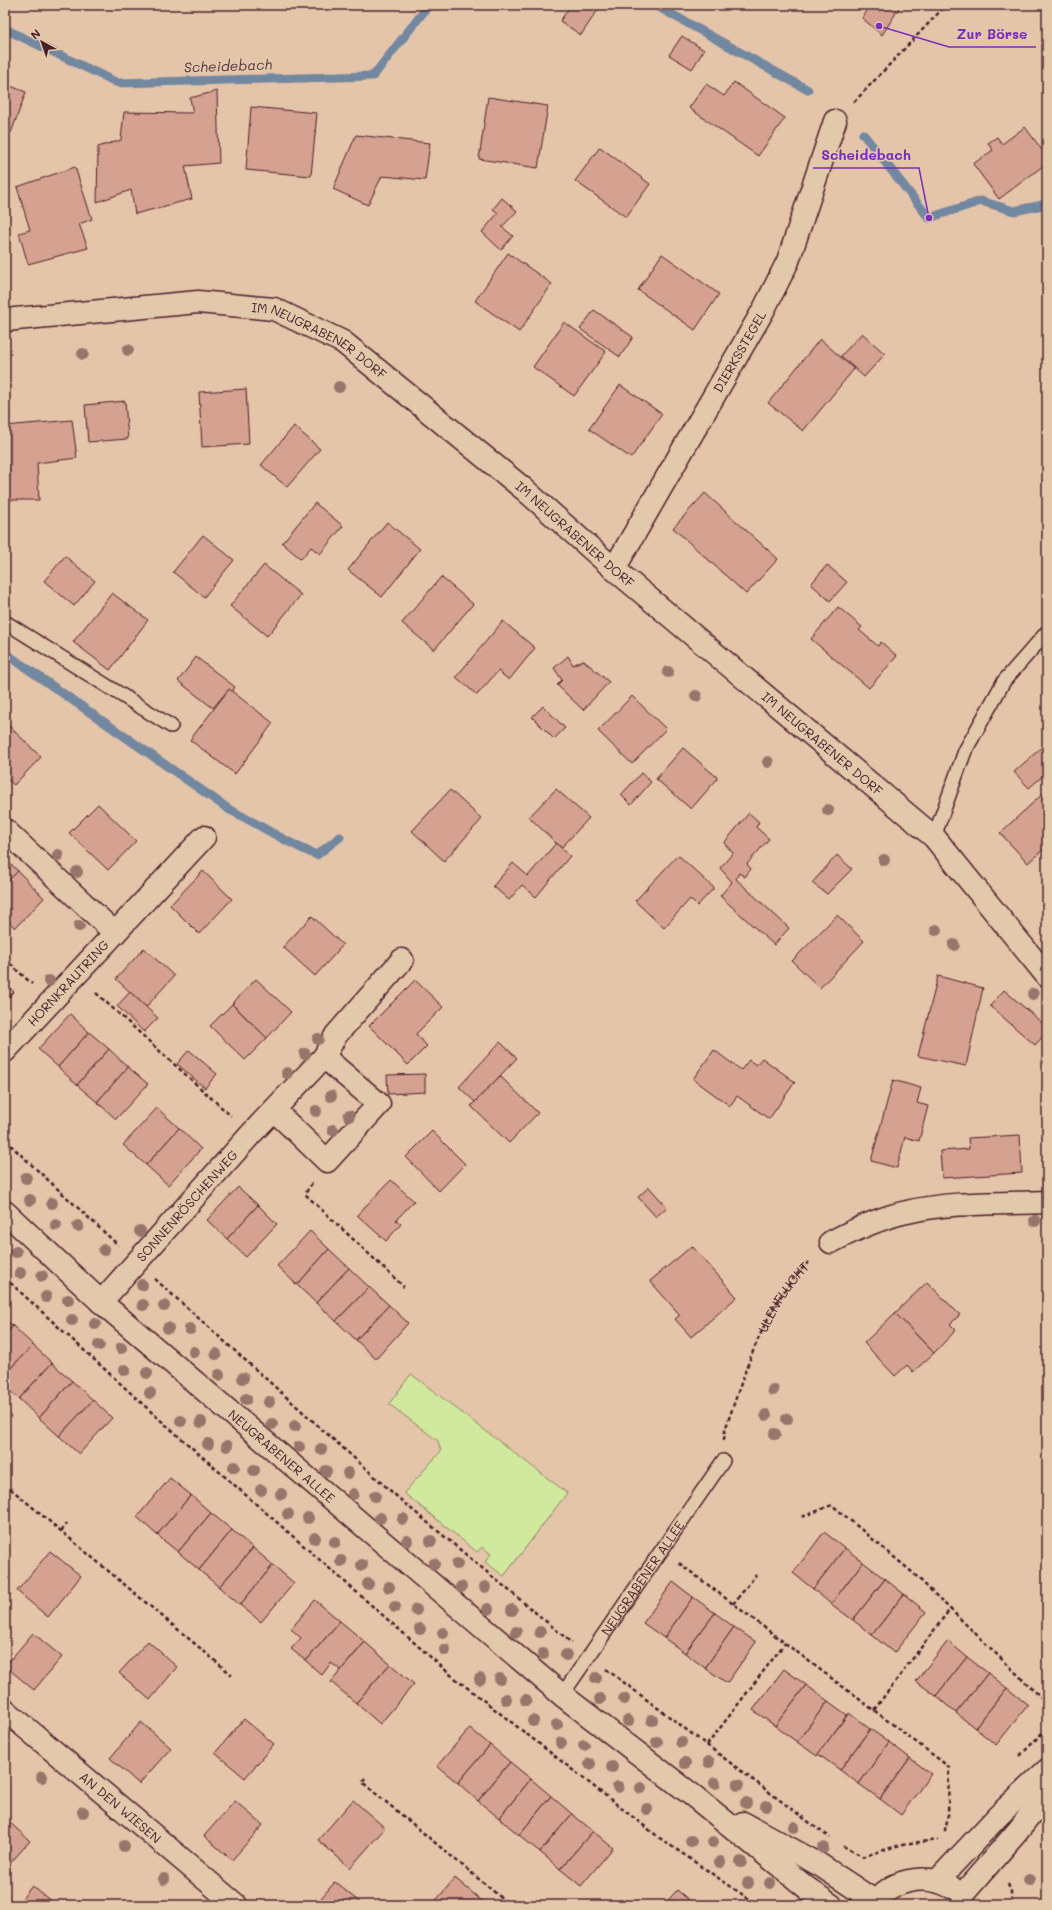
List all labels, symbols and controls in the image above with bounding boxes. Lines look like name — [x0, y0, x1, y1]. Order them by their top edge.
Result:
callout: Zur Börse — [949, 21, 1036, 47]
north arrow — [22, 22, 62, 62]
text: Zur Börse — [957, 24, 1027, 43]
text: N — [27, 26, 43, 42]
water label: Scheidebach — [184, 54, 273, 77]
callout: Scheidebach — [813, 142, 919, 168]
text: Scheidebach — [821, 145, 911, 164]
street label: IM NEUGRABENER DORF — [251, 298, 390, 382]
street label: DIERKSSTEGEL — [709, 307, 769, 395]
street label: IM NEUGRABENER DORF — [512, 477, 638, 591]
street label: IM NEUGRABENER DORF — [759, 687, 887, 799]
street label: HORNKRAUTRING — [23, 936, 112, 1029]
street label: SONNENRÖSCHENWEG — [132, 1146, 241, 1265]
street label: ULENFLUCHT — [754, 1258, 812, 1335]
street label: NEUGRABENER ALLEE — [225, 1405, 339, 1506]
street label: NEUGRABENER ALLEE — [597, 1517, 687, 1638]
street label: AN DEN WIESEN — [76, 1768, 165, 1846]

